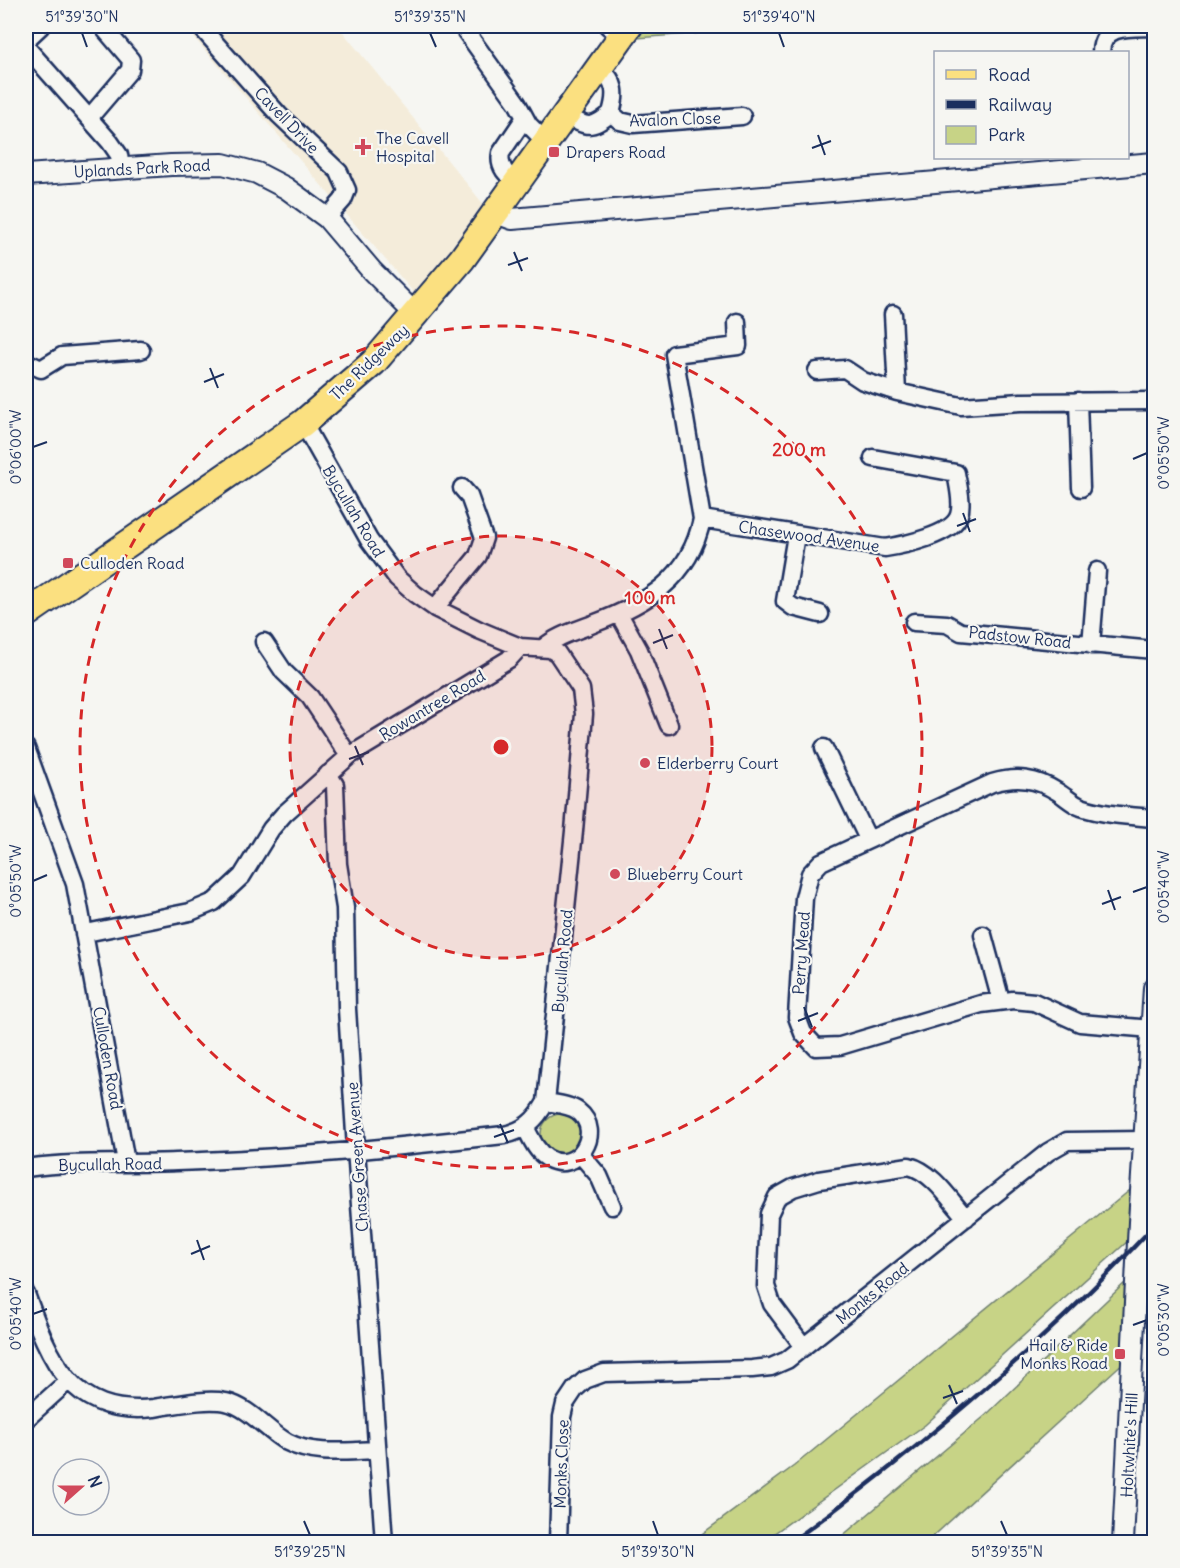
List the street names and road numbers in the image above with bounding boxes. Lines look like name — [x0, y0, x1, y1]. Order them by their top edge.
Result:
street label: Cavell Drive — [250, 83, 324, 157]
street label: Avalon Close — [629, 107, 721, 131]
street label: Uplands Park Road — [73, 154, 211, 182]
street label: The Ridgeway — [326, 320, 412, 404]
street label: Bycullah Road — [319, 461, 389, 561]
street label: Chasewood Avenue — [737, 516, 881, 556]
street label: Padstow Road — [968, 622, 1072, 652]
street label: Rowantree Road — [375, 666, 489, 744]
street label: Bycullah Road — [548, 908, 576, 1014]
street label: Perry Mead — [788, 911, 814, 995]
street label: Culloden Road — [89, 1005, 127, 1111]
street label: Chase Green Avenue — [342, 1081, 372, 1233]
street label: Bycullah Road — [58, 1153, 162, 1175]
street label: Monks Road — [832, 1258, 912, 1328]
street label: Holtwhite's Hill — [1116, 1392, 1142, 1498]
street label: Monks Close — [549, 1419, 573, 1509]

